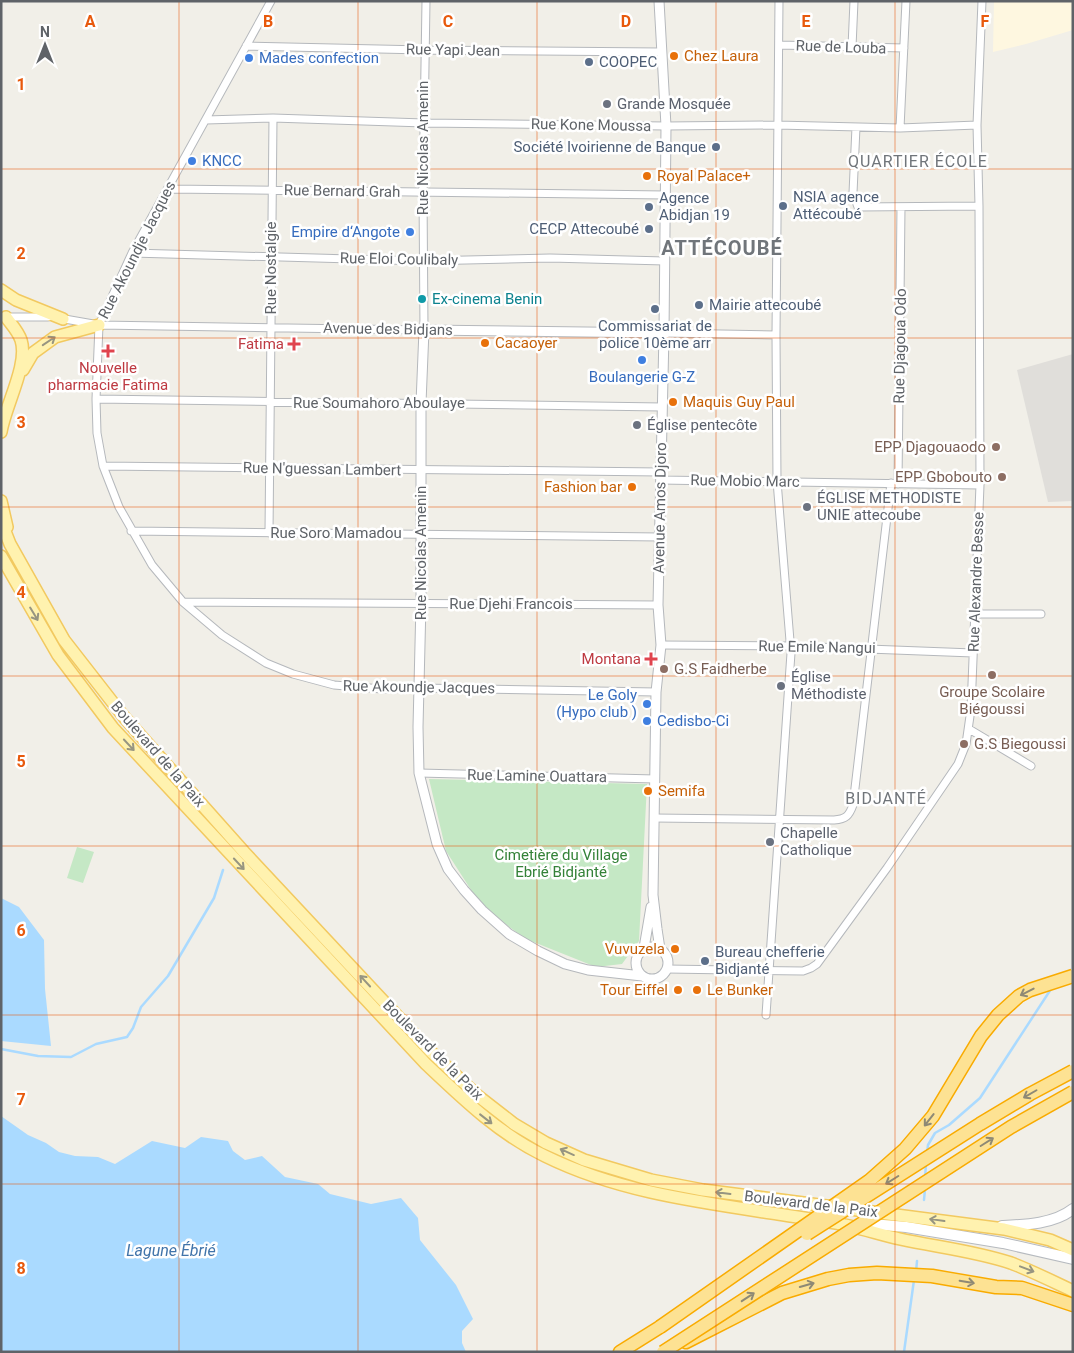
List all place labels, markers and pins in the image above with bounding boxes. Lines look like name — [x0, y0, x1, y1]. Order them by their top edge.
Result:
place label: Chez Laura — [684, 47, 759, 65]
place label: Mades confection — [259, 49, 379, 67]
marker: Chez Laura — [668, 50, 680, 62]
marker: Mades confection — [243, 52, 255, 64]
place label: COOPEC — [599, 53, 657, 71]
marker: COOPEC — [583, 56, 595, 68]
place label: Grande Mosquée — [617, 95, 731, 113]
marker: Grande Mosquée — [601, 98, 613, 110]
place label: Société Ivoirienne de Banque — [513, 138, 706, 156]
marker: Société Ivoirienne de Banque — [710, 141, 722, 153]
place label: KNCC — [202, 152, 242, 170]
marker: KNCC — [186, 155, 198, 167]
place label: Royal Palace+ — [657, 167, 751, 185]
marker: Royal Palace+ — [641, 170, 653, 182]
place label: NSIA agence Attécoubé — [793, 188, 879, 223]
place label: Agence Abidjan 19 — [659, 189, 730, 224]
marker: NSIA agence Attécoubé — [777, 200, 789, 212]
marker: Agence Abidjan 19 — [643, 201, 655, 213]
place label: CECP Attecoubé — [529, 220, 639, 238]
place label: Empire d‘Angote — [291, 223, 400, 241]
marker: CECP Attecoubé — [643, 223, 655, 235]
marker: Empire d‘Angote — [404, 226, 416, 238]
place label: Ex-cinema Benin — [432, 290, 542, 308]
marker: Ex-cinema Benin — [416, 293, 428, 305]
place label: Mairie attecoubé — [709, 296, 821, 314]
marker: Mairie attecoubé — [693, 299, 705, 311]
marker: Commissariat de police 10ème arr — [649, 303, 661, 315]
place label: Commissariat de police 10ème arr — [598, 317, 712, 352]
place label: Cacaoyer — [495, 334, 557, 352]
place label: Fatima — [238, 335, 284, 353]
marker: Cacaoyer — [479, 337, 491, 349]
marker: Fatima — [288, 338, 300, 350]
marker: Nouvelle pharmacie Fatima — [102, 345, 114, 357]
marker: Boulangerie G-Z — [636, 354, 648, 366]
place label: Nouvelle pharmacie Fatima — [48, 359, 168, 394]
place label: Boulangerie G-Z — [589, 368, 695, 386]
place label: Maquis Guy Paul — [683, 393, 795, 411]
marker: Maquis Guy Paul — [667, 396, 679, 408]
place label: Église pentecôte — [647, 416, 757, 434]
marker: Église pentecôte — [631, 419, 643, 431]
place label: EPP Djagouaodo — [874, 438, 986, 456]
marker: EPP Djagouaodo — [990, 441, 1002, 453]
place label: EPP Gbobouto — [895, 468, 992, 486]
marker: EPP Gbobouto — [996, 471, 1008, 483]
place label: Fashion bar — [544, 478, 622, 496]
marker: Fashion bar — [626, 481, 638, 493]
place label: ÉGLISE METHODISTE UNIE attecoube — [817, 489, 962, 524]
marker: ÉGLISE METHODISTE UNIE attecoube — [801, 501, 813, 513]
place label: Montana — [582, 650, 641, 668]
marker: Montana — [645, 653, 657, 665]
place label: G.S Faidherbe — [674, 660, 767, 678]
marker: G.S Faidherbe — [658, 663, 670, 675]
place label: Église Méthodiste — [791, 668, 867, 703]
marker: Groupe Scolaire Biégoussi — [986, 669, 998, 681]
marker: Église Méthodiste — [775, 680, 787, 692]
place label: Groupe Scolaire Biégoussi — [939, 683, 1045, 718]
place label: Le Goly (Hypo club ) — [556, 686, 637, 721]
marker: Le Goly (Hypo club ) — [641, 698, 653, 710]
place label: Cedisbo-Ci — [657, 712, 729, 730]
marker: Cedisbo-Ci — [641, 715, 653, 727]
place label: G.S Biegoussi — [974, 735, 1066, 753]
marker: G.S Biegoussi — [958, 738, 970, 750]
place label: Semifa — [658, 782, 705, 800]
marker: Semifa — [642, 785, 654, 797]
place label: Chapelle Catholique — [780, 824, 852, 859]
marker: Chapelle Catholique — [764, 836, 776, 848]
place label: Vuvuzela — [605, 940, 665, 958]
marker: Vuvuzela — [669, 943, 681, 955]
place label: Bureau chefferie Bidjanté — [715, 943, 825, 978]
marker: Bureau chefferie Bidjanté — [699, 955, 711, 967]
place label: Tour Eiffel — [600, 981, 668, 999]
place label: Le Bunker — [707, 981, 773, 999]
marker: Tour Eiffel — [672, 984, 684, 996]
marker: Le Bunker — [691, 984, 703, 996]

